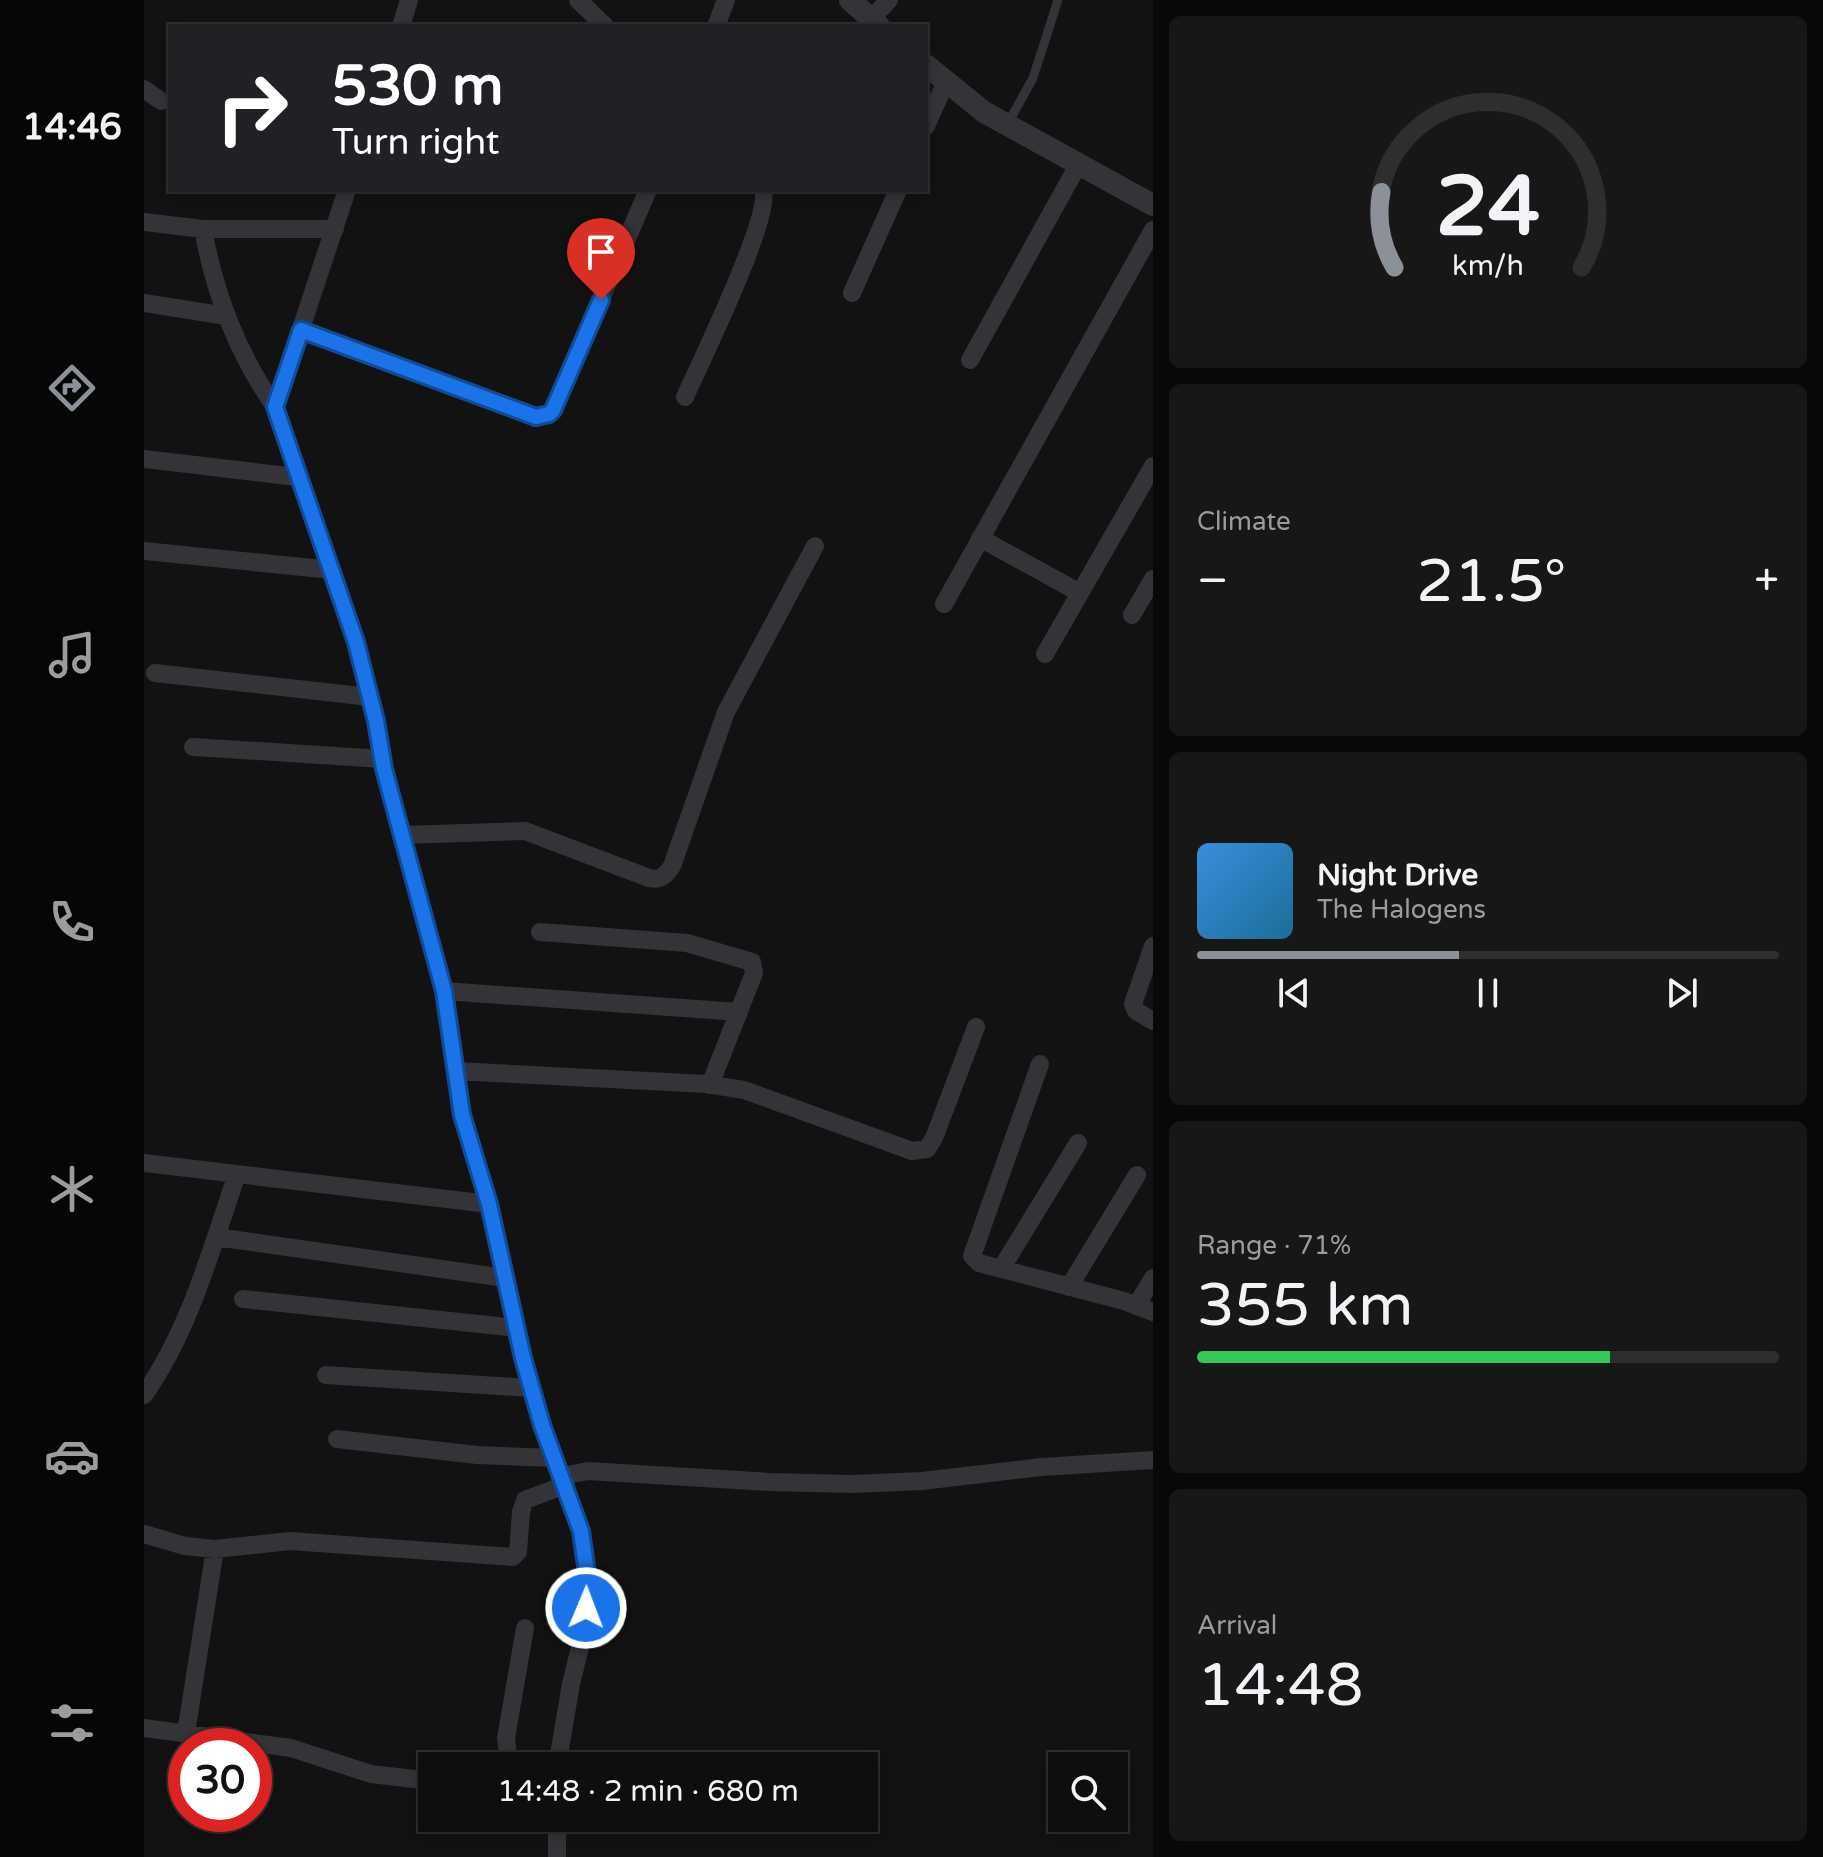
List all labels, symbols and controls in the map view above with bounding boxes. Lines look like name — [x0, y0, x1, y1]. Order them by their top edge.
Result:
text: 530 m — [332, 53, 503, 120]
icon: right — [200, 56, 304, 160]
text: 14:46 — [22, 106, 122, 149]
text: Turn right — [332, 121, 499, 164]
text: 24 — [1436, 158, 1540, 258]
pin — [567, 218, 635, 300]
icon: arrive — [579, 230, 623, 274]
text: km/h — [1452, 249, 1524, 283]
icon: directions — [44, 360, 100, 416]
text: Climate — [1197, 506, 1291, 537]
text: 21.5° — [1416, 546, 1566, 618]
text: − — [1197, 555, 1228, 608]
text: + — [1754, 555, 1779, 608]
icon: music — [44, 627, 100, 683]
text: Night Drive — [1317, 857, 1478, 894]
icon: phone — [44, 894, 100, 950]
text: The Halogens — [1317, 894, 1486, 925]
icon: previous — [1272, 971, 1316, 1015]
icon: pause — [1466, 971, 1510, 1015]
icon: next — [1660, 971, 1704, 1015]
icon: climate — [44, 1161, 100, 1217]
text: Range · 71% — [1197, 1230, 1351, 1261]
text: 355 km — [1197, 1270, 1413, 1342]
icon: car — [44, 1428, 100, 1484]
position arrow — [544, 1566, 628, 1650]
text: Arrival — [1197, 1610, 1277, 1641]
text: 14:48 — [1197, 1650, 1363, 1722]
icon: filters — [44, 1695, 100, 1751]
speed limit sign: 30 — [168, 1728, 272, 1832]
map controls — [1048, 1752, 1128, 1832]
button: search — [1048, 1752, 1128, 1832]
text: 14:48 · 2 min · 680 m — [497, 1773, 799, 1810]

